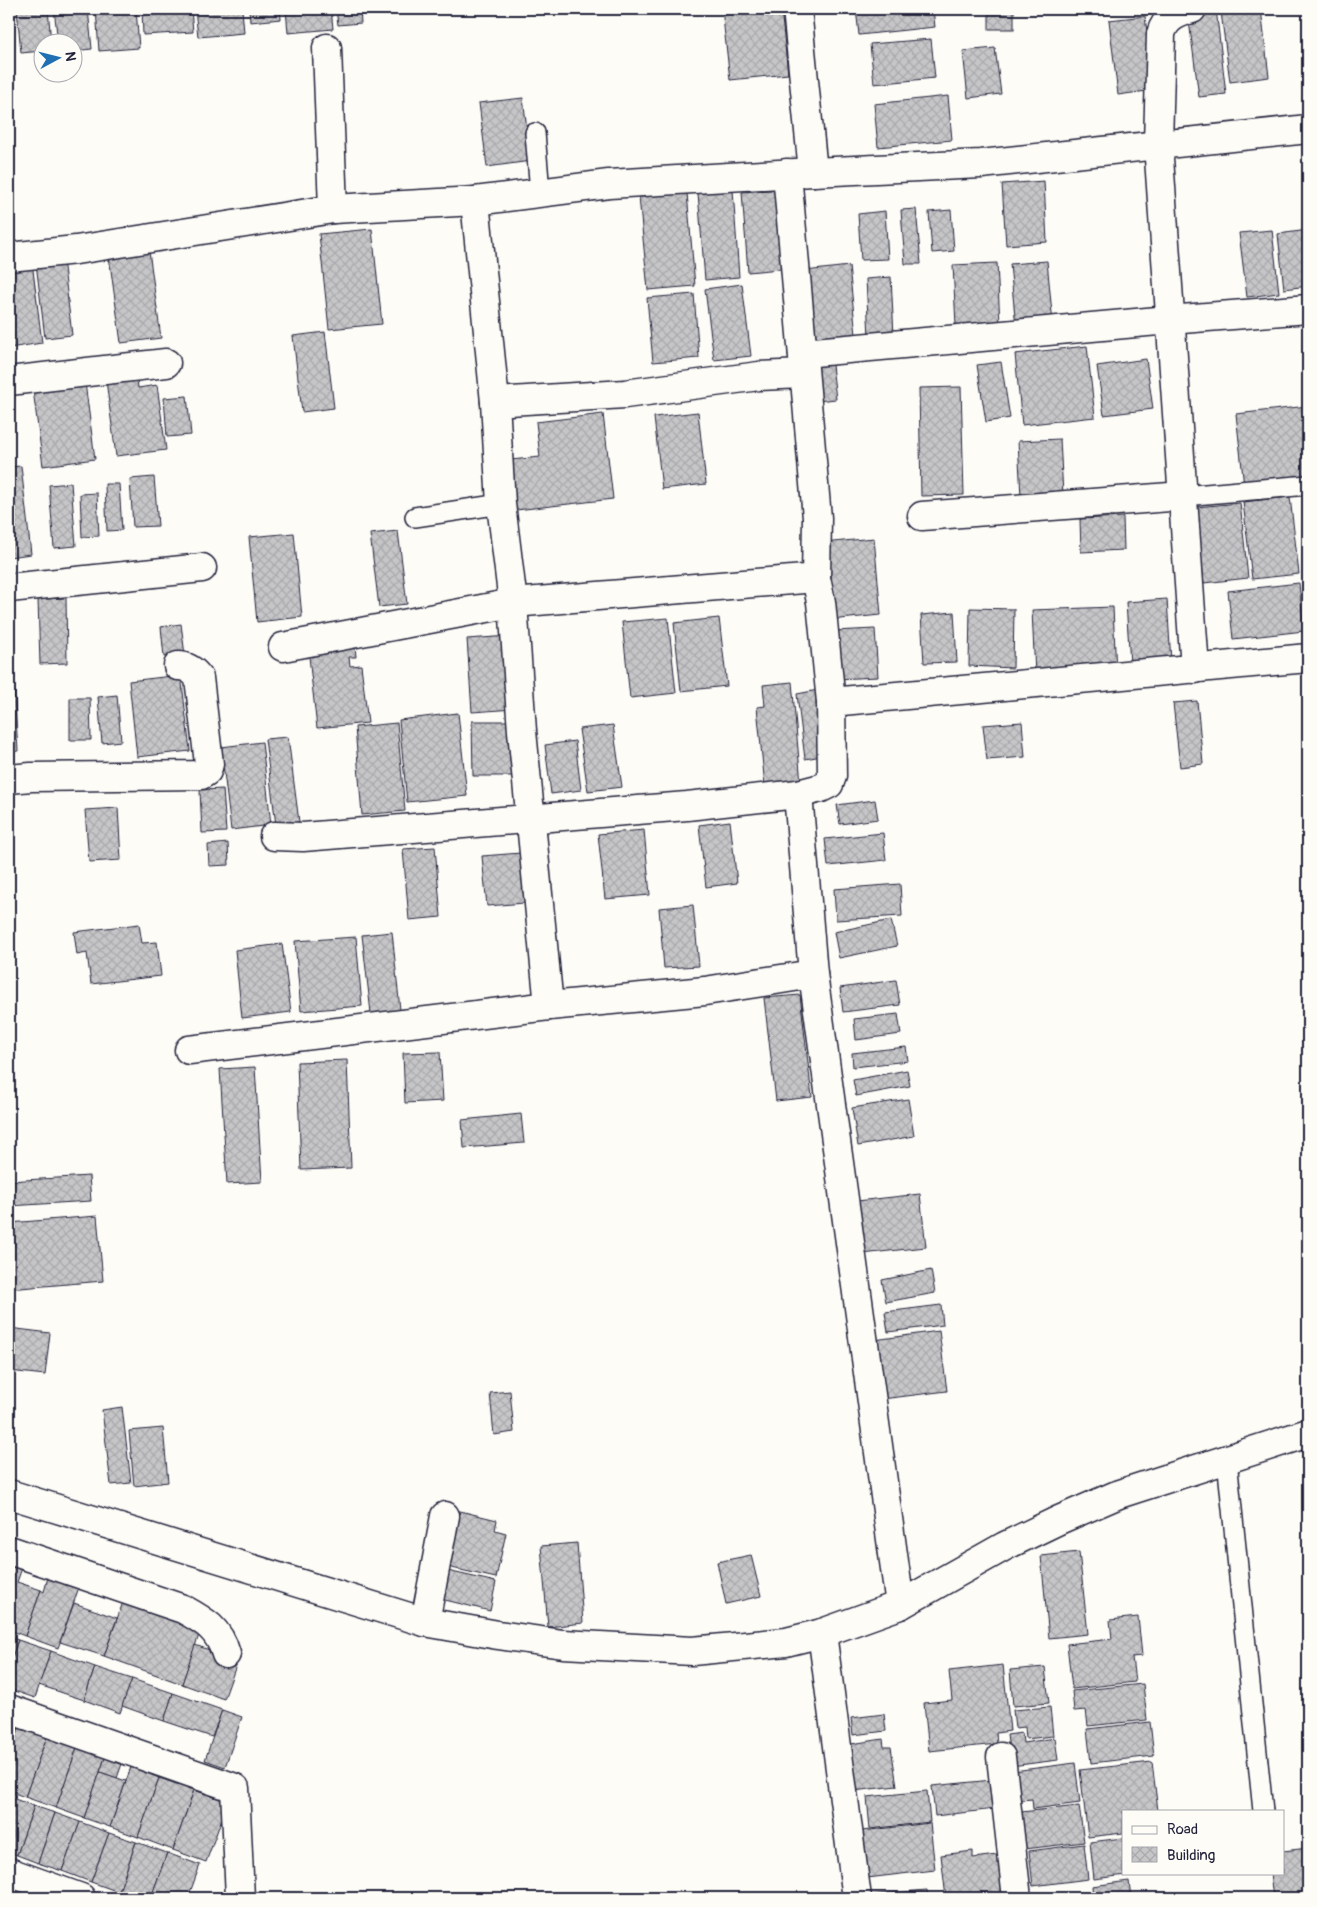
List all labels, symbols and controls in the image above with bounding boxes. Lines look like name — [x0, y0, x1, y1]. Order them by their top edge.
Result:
north arrow — [32, 32, 82, 82]
text: N — [61, 51, 79, 62]
legend — [1122, 1810, 1284, 1874]
text: Road — [1167, 1820, 1198, 1839]
text: Building — [1167, 1846, 1215, 1865]

